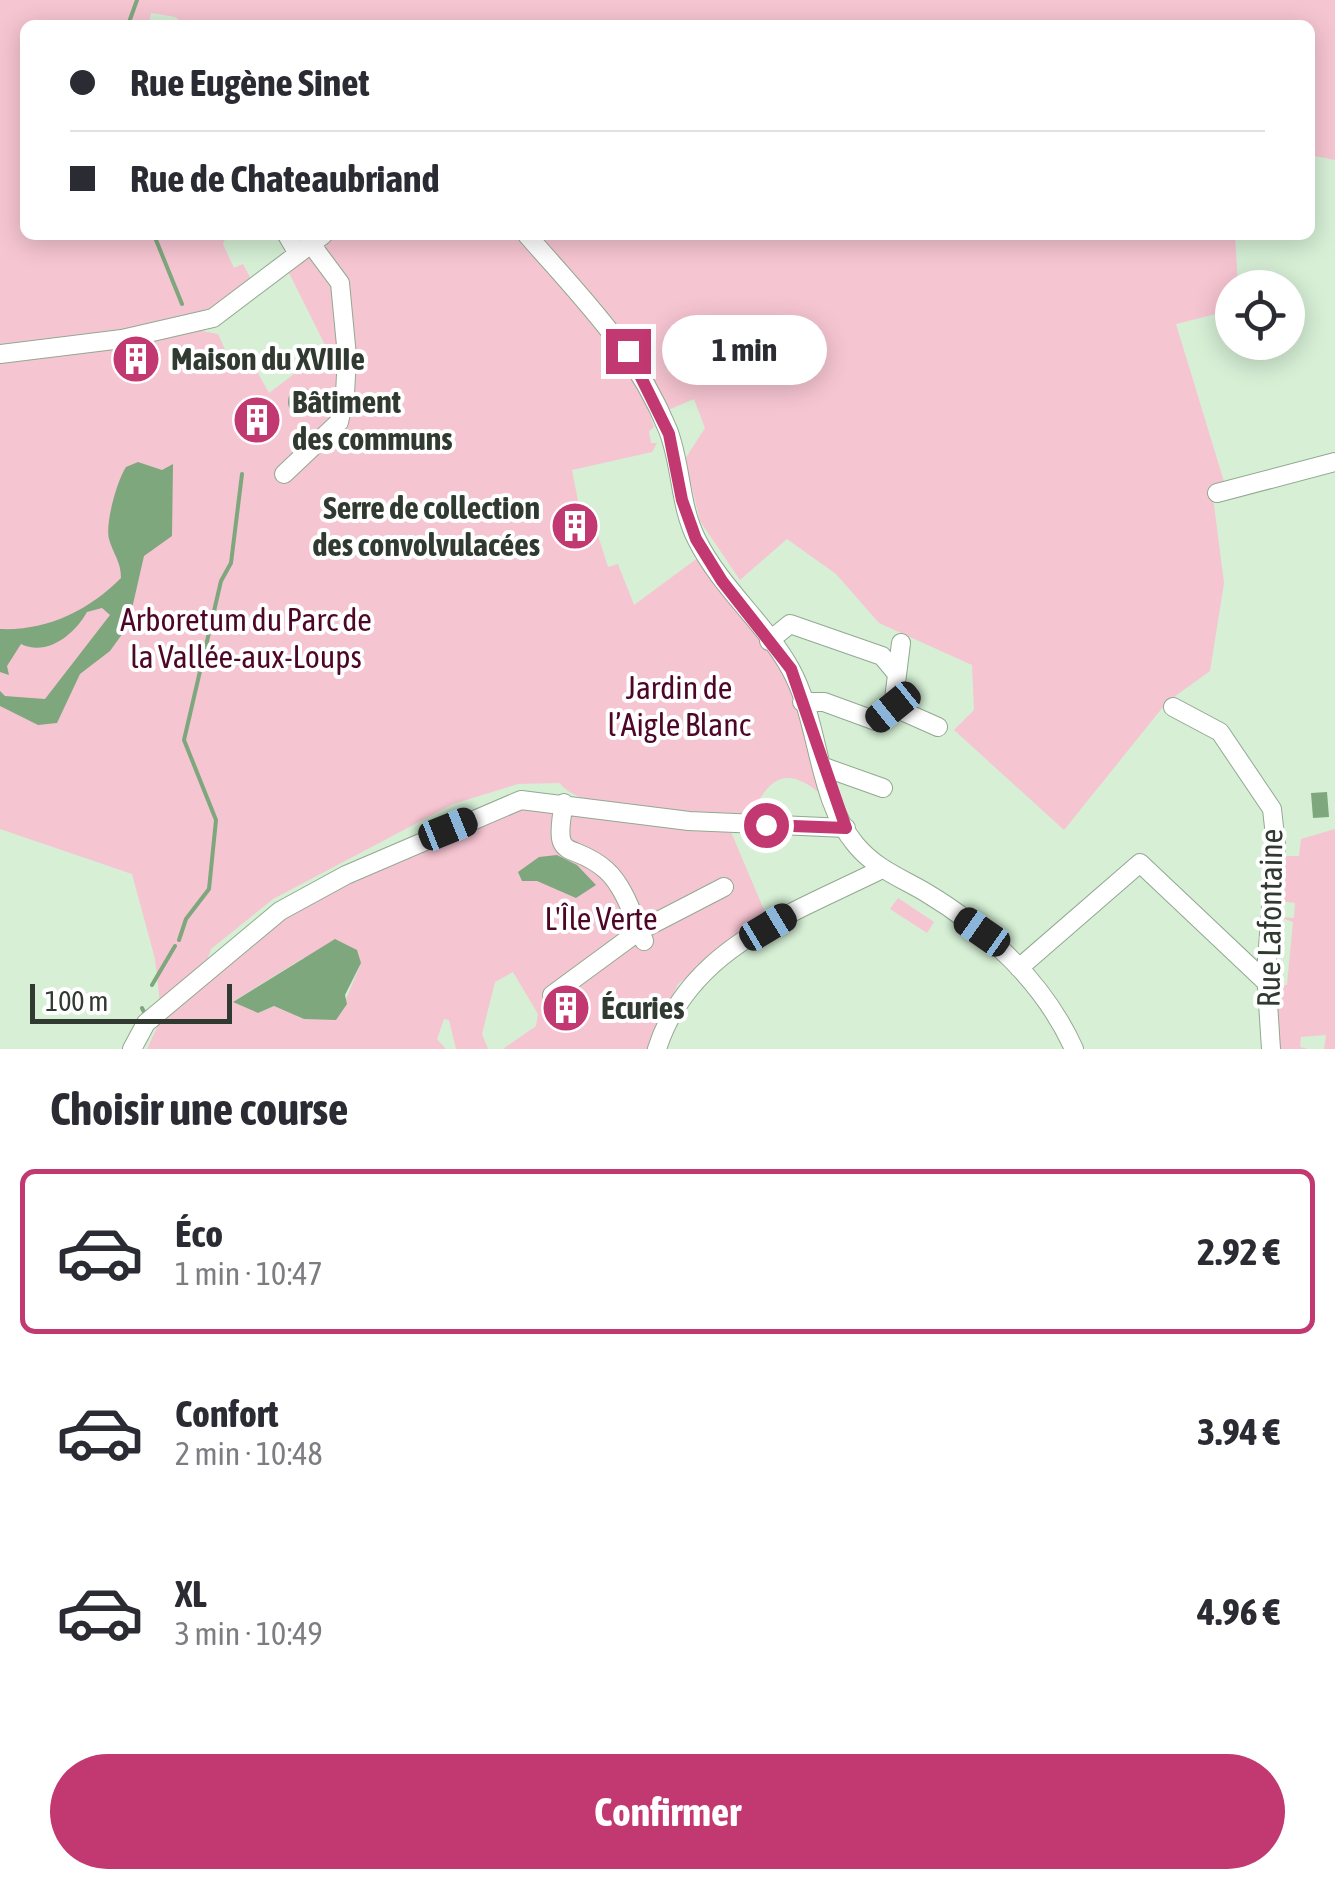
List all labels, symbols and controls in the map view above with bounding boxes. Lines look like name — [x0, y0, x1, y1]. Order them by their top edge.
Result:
text: Rue Eugène Sinet — [130, 61, 369, 104]
text: Rue de Chateaubriand — [130, 157, 439, 200]
map controls — [1215, 270, 1305, 360]
button: locate — [1215, 270, 1305, 360]
callout: 1 min — [663, 316, 828, 386]
route end — [606, 329, 651, 374]
text: 1 min — [712, 331, 777, 368]
building icon: Maison du XVIIIe — [110, 333, 162, 385]
place label: Maison du XVIIIe — [171, 340, 365, 377]
place label: Bâtiment des communs — [292, 383, 453, 457]
building icon: Bâtiment des communs — [231, 394, 283, 446]
place label: Serre de collection des convolvulacées — [312, 489, 540, 563]
building icon: Serre de collection des convolvulacées — [549, 500, 601, 552]
park label: Arboretum du Parc de la Vallée-aux-Loups — [120, 601, 372, 675]
park label: Jardin de l’Aigle Blanc — [607, 669, 751, 743]
car — [860, 676, 926, 738]
route start — [744, 803, 789, 848]
car — [415, 804, 481, 854]
street label: Rue Lafontaine — [1249, 828, 1290, 1008]
car — [735, 899, 801, 955]
park label: L'Île Verte — [544, 900, 658, 937]
car — [949, 903, 1015, 961]
scale bar — [30, 979, 232, 1024]
building icon: Écuries — [540, 982, 592, 1034]
text: 100 m — [45, 985, 108, 1017]
place label: Écuries — [601, 989, 685, 1026]
text: Choisir une course — [50, 1083, 349, 1135]
icon: car — [55, 1207, 145, 1297]
text: Éco — [175, 1212, 223, 1255]
text: 2.92 € — [1197, 1230, 1280, 1273]
text: 1 min · 10:47 — [175, 1255, 322, 1292]
icon: car — [55, 1387, 145, 1477]
text: Confort — [175, 1392, 279, 1435]
text: 3.94 € — [1197, 1410, 1280, 1453]
text: 2 min · 10:48 — [175, 1435, 322, 1472]
icon: car — [55, 1567, 145, 1657]
text: XL — [175, 1572, 207, 1615]
text: 4.96 € — [1197, 1590, 1280, 1633]
text: 3 min · 10:49 — [175, 1615, 322, 1652]
button: Confirmer — [50, 1754, 1285, 1869]

